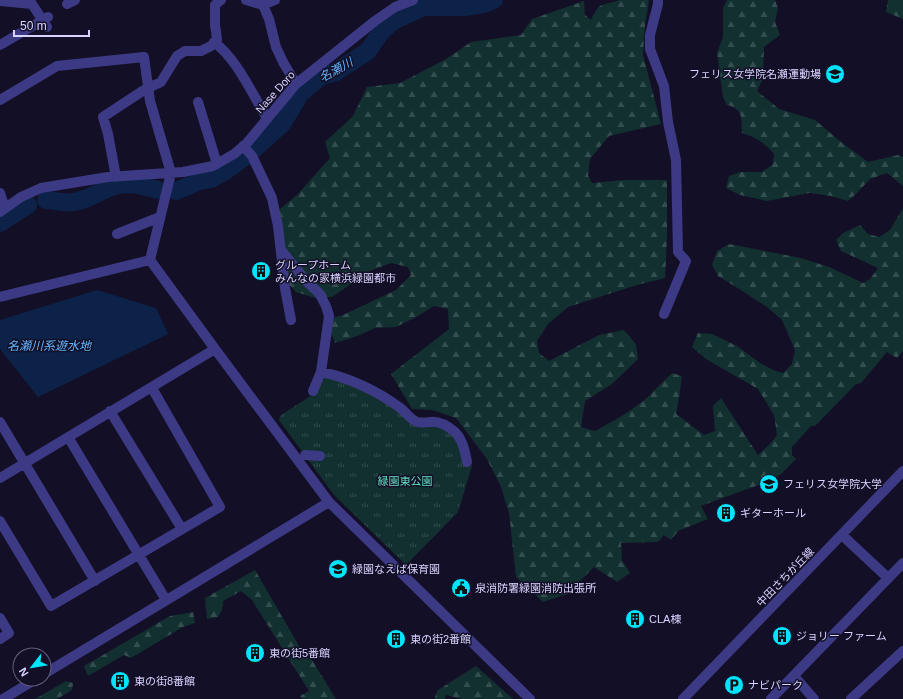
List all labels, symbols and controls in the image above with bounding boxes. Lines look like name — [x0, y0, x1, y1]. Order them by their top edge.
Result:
scale bar — [14, 12, 89, 38]
text: 50 m — [20, 19, 47, 33]
water label: 名瀬川 — [317, 54, 357, 85]
school or university icon: フェリス女学院名瀬運動場 — [824, 63, 846, 85]
street label: Nase Doro — [253, 68, 297, 116]
place label: フェリス女学院名瀬運動場 — [689, 68, 821, 80]
place label: グループホーム みんなの家横浜緑園都市 — [275, 259, 396, 284]
building icon: グループホーム みんなの家横浜緑園都市 — [250, 260, 272, 282]
water label: 名瀬川系遊水地 — [7, 339, 93, 353]
school or university icon: フェリス女学院大学 — [758, 473, 780, 495]
park label: 緑園東公園 — [378, 475, 433, 487]
place label: フェリス女学院大学 — [783, 478, 882, 490]
building icon: ギターホール — [715, 502, 737, 524]
place label: ギターホール — [740, 507, 806, 519]
street label: 中田さちが丘線 — [754, 545, 816, 609]
school or university icon: 緑園なえば保育園 — [327, 558, 349, 580]
place label: 緑園なえば保育園 — [352, 563, 440, 575]
public building icon: 泉消防署緑園消防出張所 — [450, 577, 472, 599]
place label: 泉消防署緑園消防出張所 — [475, 582, 597, 594]
building icon: CLA棟 — [624, 608, 646, 630]
place label: CLA棟 — [649, 613, 681, 625]
building icon: ジョリー ファーム — [771, 625, 793, 647]
building icon: 東の街2番館 — [385, 628, 407, 650]
place label: ジョリー ファーム — [796, 630, 887, 642]
place label: 東の街2番館 — [410, 633, 471, 645]
building icon: 東の街5番館 — [244, 642, 266, 664]
north arrow — [12, 647, 52, 687]
place label: 東の街5番館 — [269, 647, 330, 659]
text: N — [16, 666, 31, 679]
building icon: 東の街8番館 — [109, 670, 131, 692]
parking icon: ナビパーク — [723, 674, 745, 696]
place label: 東の街8番館 — [134, 675, 195, 687]
place label: ナビパーク — [748, 679, 803, 691]

